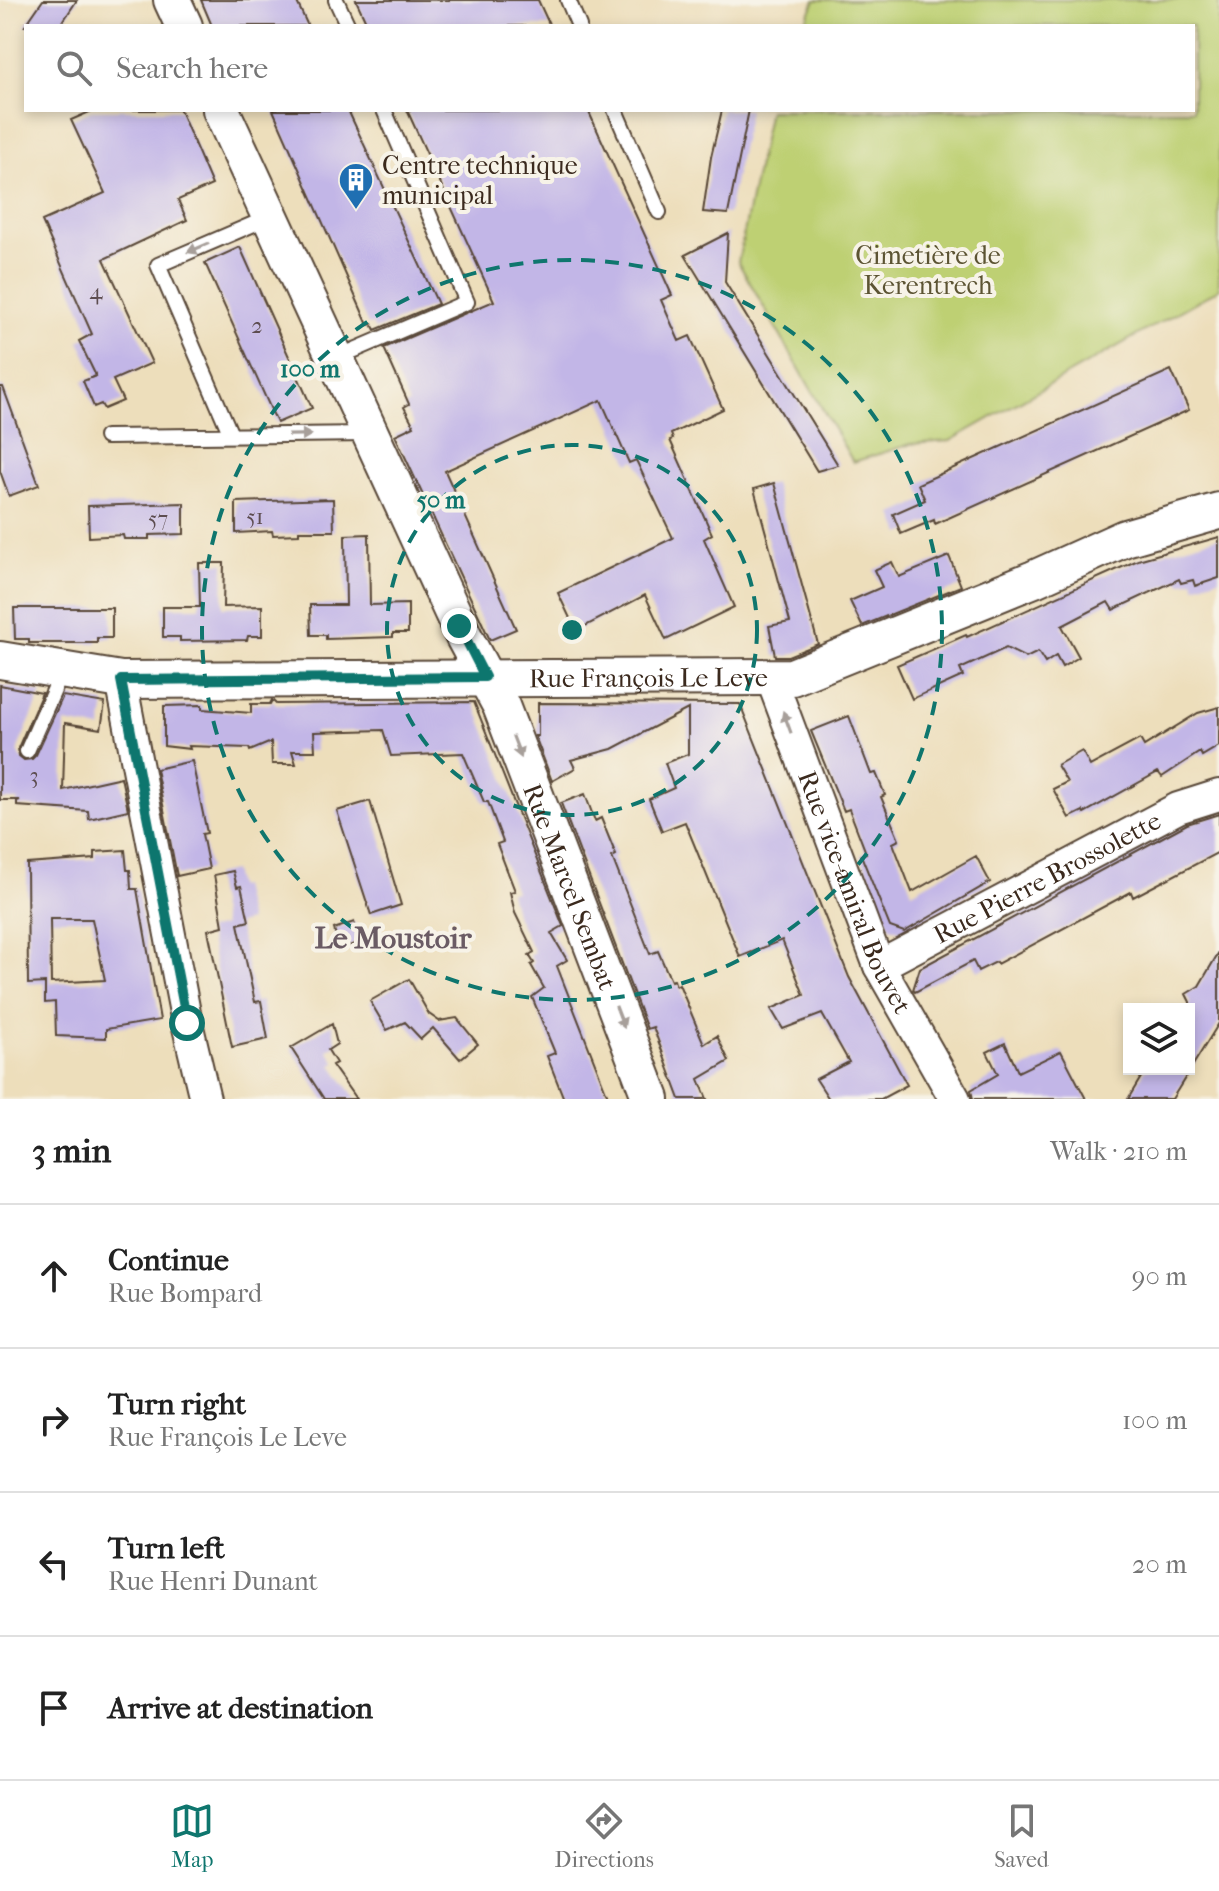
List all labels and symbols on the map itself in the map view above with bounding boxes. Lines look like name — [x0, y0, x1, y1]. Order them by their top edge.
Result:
place label: Centre technique municipal — [382, 150, 578, 211]
building icon: Centre technique municipal — [337, 161, 375, 211]
park label: Cimetière de Kerentrech — [855, 240, 1001, 301]
one-way arrow — [186, 241, 210, 254]
house number: 4 — [90, 279, 104, 305]
house number: 2 — [251, 313, 263, 339]
text: 100 m — [280, 355, 341, 383]
one-way arrow — [288, 428, 313, 441]
text: 50 m — [417, 486, 466, 514]
house number: 51 — [246, 504, 264, 530]
house number: 57 — [148, 506, 168, 532]
route end — [441, 608, 477, 644]
centre of rings — [558, 616, 586, 644]
street label: Rue François Le Leve — [529, 662, 768, 694]
one-way arrow — [780, 710, 793, 734]
one-way arrow — [511, 736, 524, 760]
house number: 3 — [29, 763, 39, 789]
street label: Rue vice-amiral Bouvet — [791, 767, 918, 1020]
street label: Rue Marcel Sembat — [516, 779, 623, 995]
street label: Rue Pierre Brossolette — [928, 805, 1166, 950]
district label: Le Moustoir — [315, 921, 473, 956]
route start — [169, 1005, 205, 1041]
one-way arrow — [614, 1005, 627, 1029]

